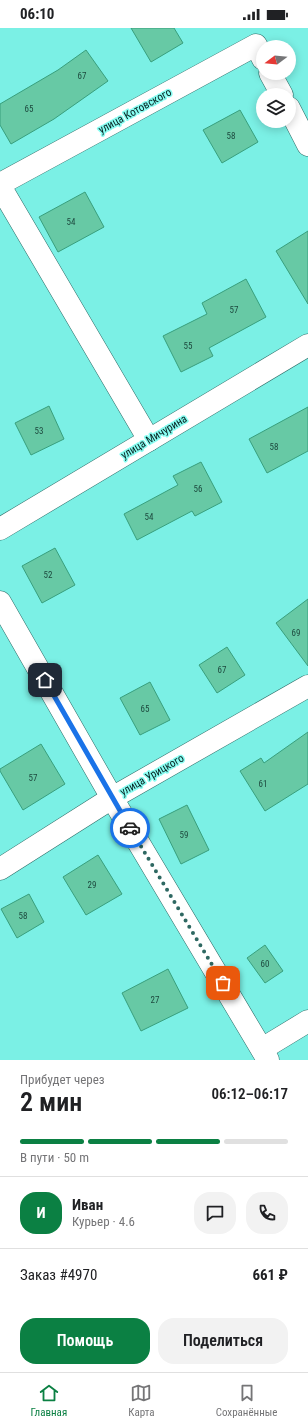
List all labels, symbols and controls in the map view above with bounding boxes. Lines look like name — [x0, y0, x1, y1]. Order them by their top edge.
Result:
text: 06:10 — [20, 5, 54, 23]
north arrow — [256, 40, 296, 80]
map controls — [256, 40, 296, 128]
house number: 67 — [78, 71, 87, 81]
street label: улица Котовского — [96, 85, 174, 136]
button: layers — [256, 88, 296, 128]
house number: 65 — [25, 104, 34, 114]
house number: 58 — [227, 131, 235, 141]
house number: 54 — [67, 217, 76, 227]
house number: 57 — [230, 305, 239, 315]
house number: 55 — [184, 341, 193, 351]
street label: улица Мичурина — [119, 412, 189, 462]
house number: 53 — [35, 426, 43, 436]
house number: 58 — [270, 442, 278, 452]
house number: 56 — [194, 484, 202, 494]
house number: 54 — [145, 512, 154, 522]
house number: 52 — [44, 570, 53, 580]
house number: 69 — [292, 628, 300, 638]
pin — [28, 663, 62, 697]
house number: 67 — [218, 665, 227, 675]
icon: home — [34, 669, 56, 691]
house number: 65 — [141, 704, 150, 714]
street label: улица Урицкого — [118, 751, 187, 799]
house number: 57 — [29, 773, 38, 783]
house number: 61 — [259, 779, 267, 789]
courier — [110, 808, 150, 848]
icon: car — [119, 817, 141, 839]
house number: 59 — [180, 830, 188, 840]
house number: 29 — [88, 880, 96, 890]
house number: 58 — [19, 911, 27, 921]
house number: 60 — [261, 959, 269, 969]
pin — [206, 966, 240, 1000]
icon: bag — [212, 972, 234, 994]
house number: 27 — [151, 995, 160, 1005]
text: Прибудет через — [20, 1072, 105, 1087]
text: 06:12–06:17 — [211, 1085, 288, 1103]
text: 2 мин — [20, 1087, 82, 1117]
text: В пути · 50 m — [20, 1150, 89, 1165]
button: chat — [194, 1192, 236, 1234]
button: phone — [246, 1192, 288, 1234]
text: Иван — [72, 1196, 103, 1214]
text: И — [36, 1204, 46, 1222]
text: Курьер · 4.6 — [72, 1214, 135, 1229]
text: Заказ #4970 — [20, 1266, 97, 1284]
text: 661 ₽ — [252, 1266, 288, 1284]
button: Помощь — [20, 1318, 150, 1364]
button: Поделиться — [158, 1318, 288, 1364]
tab: Главная — [31, 1382, 67, 1419]
tab: Карта — [128, 1382, 155, 1419]
tab: Сохранённые — [216, 1382, 277, 1419]

